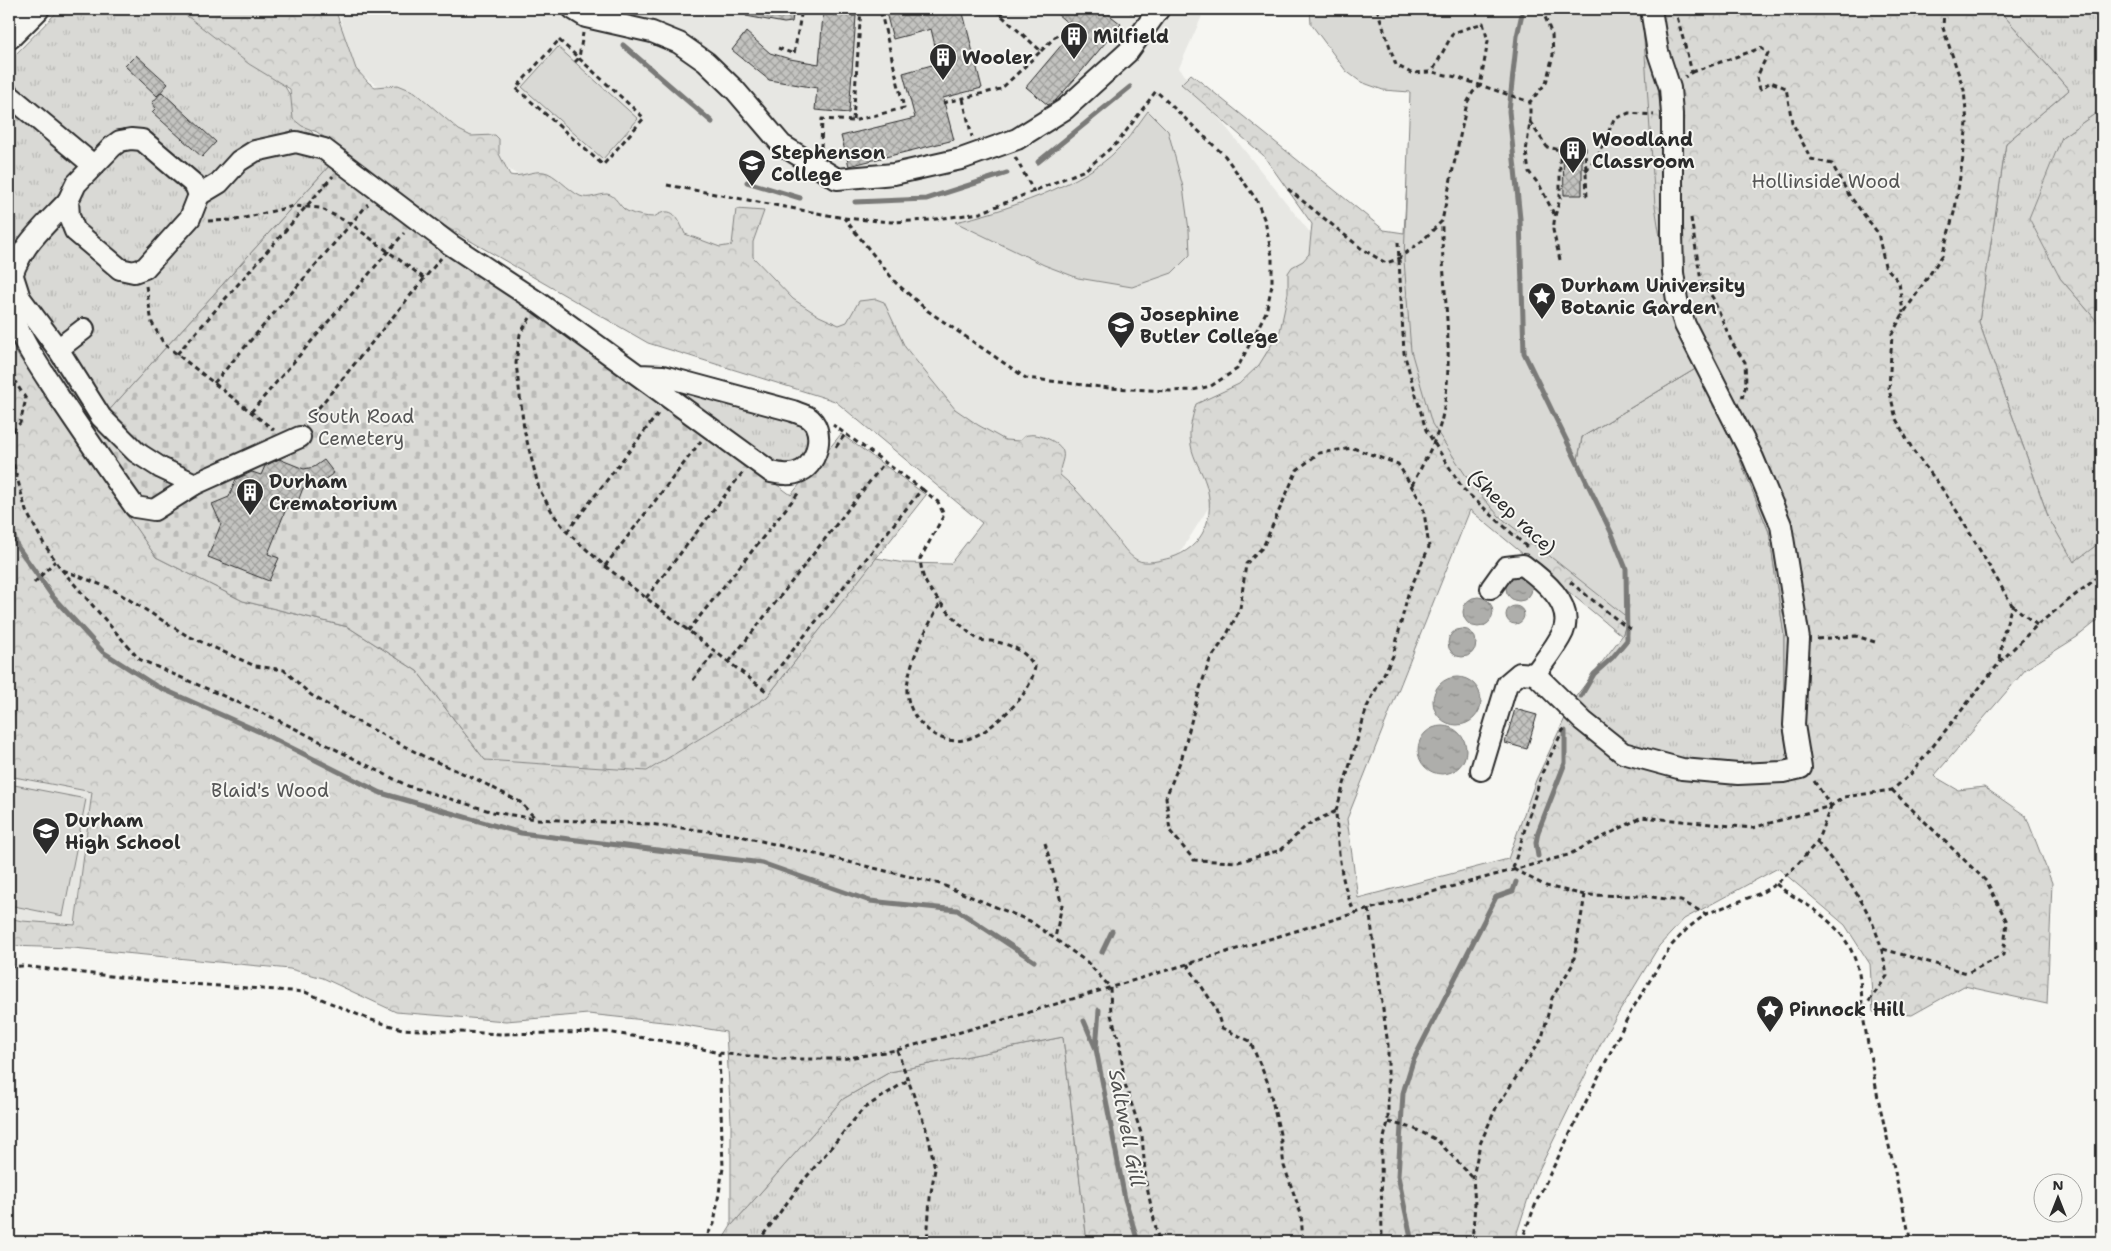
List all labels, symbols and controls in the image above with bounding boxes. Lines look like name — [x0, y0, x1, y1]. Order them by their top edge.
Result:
building icon: Milfield — [1059, 21, 1089, 60]
place label: Milfield — [1093, 24, 1169, 49]
building icon: Wooler — [928, 42, 958, 81]
place label: Wooler — [962, 45, 1033, 70]
place label: Woodland Classroom — [1592, 127, 1695, 174]
building icon: Woodland Classroom — [1558, 135, 1588, 174]
place label: Stephenson College — [771, 140, 886, 187]
school or university icon: Stephenson College — [737, 148, 767, 187]
park label: Hollinside Wood — [1752, 169, 1900, 194]
place label: Durham University Botanic Garden — [1561, 273, 1745, 320]
place icon: Durham University Botanic Garden — [1527, 281, 1557, 320]
place label: Josephine Butler College — [1140, 302, 1278, 349]
school or university icon: Josephine Butler College — [1106, 310, 1136, 349]
park label: South Road Cemetery — [308, 404, 414, 451]
street label: (Sheep race) — [1463, 464, 1561, 560]
place label: Durham Crematorium — [269, 469, 397, 516]
building icon: Durham Crematorium — [235, 477, 265, 516]
park label: Blaid's Wood — [211, 778, 329, 803]
place label: Durham High School — [65, 808, 181, 855]
school or university icon: Durham High School — [31, 816, 61, 855]
place icon: Pinnock Hill — [1755, 994, 1785, 1033]
place label: Pinnock Hill — [1789, 997, 1905, 1022]
water label: Saltwell Gill — [1103, 1067, 1151, 1189]
north arrow — [2034, 1174, 2084, 1224]
text: N — [2052, 1176, 2064, 1194]

